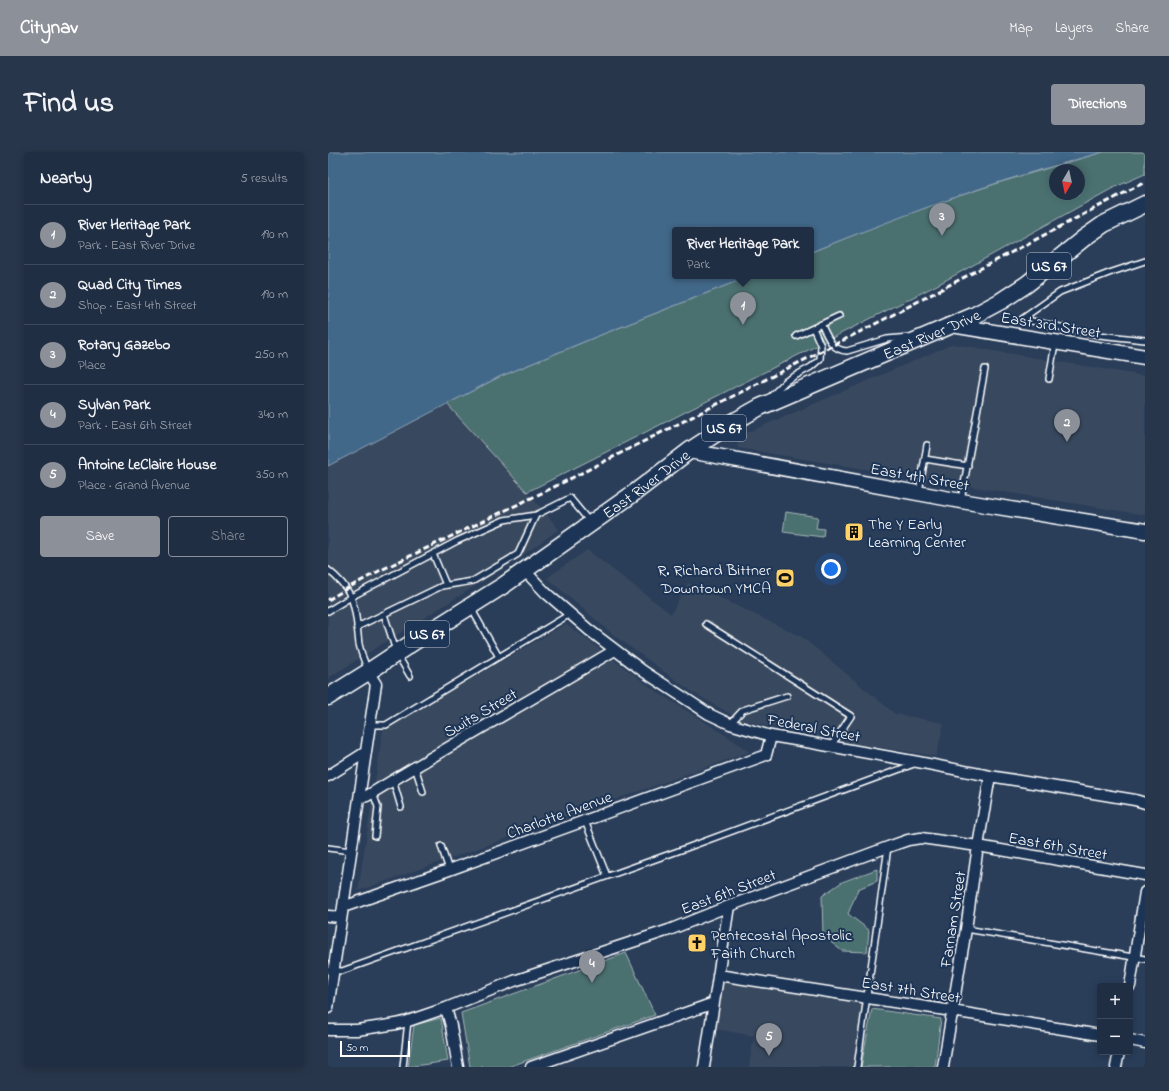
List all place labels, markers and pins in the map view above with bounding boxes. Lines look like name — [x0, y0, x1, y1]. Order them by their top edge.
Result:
pin: 3 — [929, 203, 955, 236]
pin: 1 — [730, 292, 756, 325]
pin: 2 — [1054, 409, 1080, 442]
place label: The Y Early Learning Center — [868, 513, 966, 555]
building icon: The Y Early Learning Center — [843, 521, 865, 543]
place label: R. Richard Bittner Downtown YMCA — [657, 559, 771, 601]
sports icon: R. Richard Bittner Downtown YMCA — [774, 567, 796, 589]
place label: Pentecostal Apostolic Faith Church — [710, 924, 853, 966]
church icon: Pentecostal Apostolic Faith Church — [686, 932, 708, 954]
pin: 4 — [579, 950, 605, 983]
pin: 5 — [756, 1023, 782, 1056]

